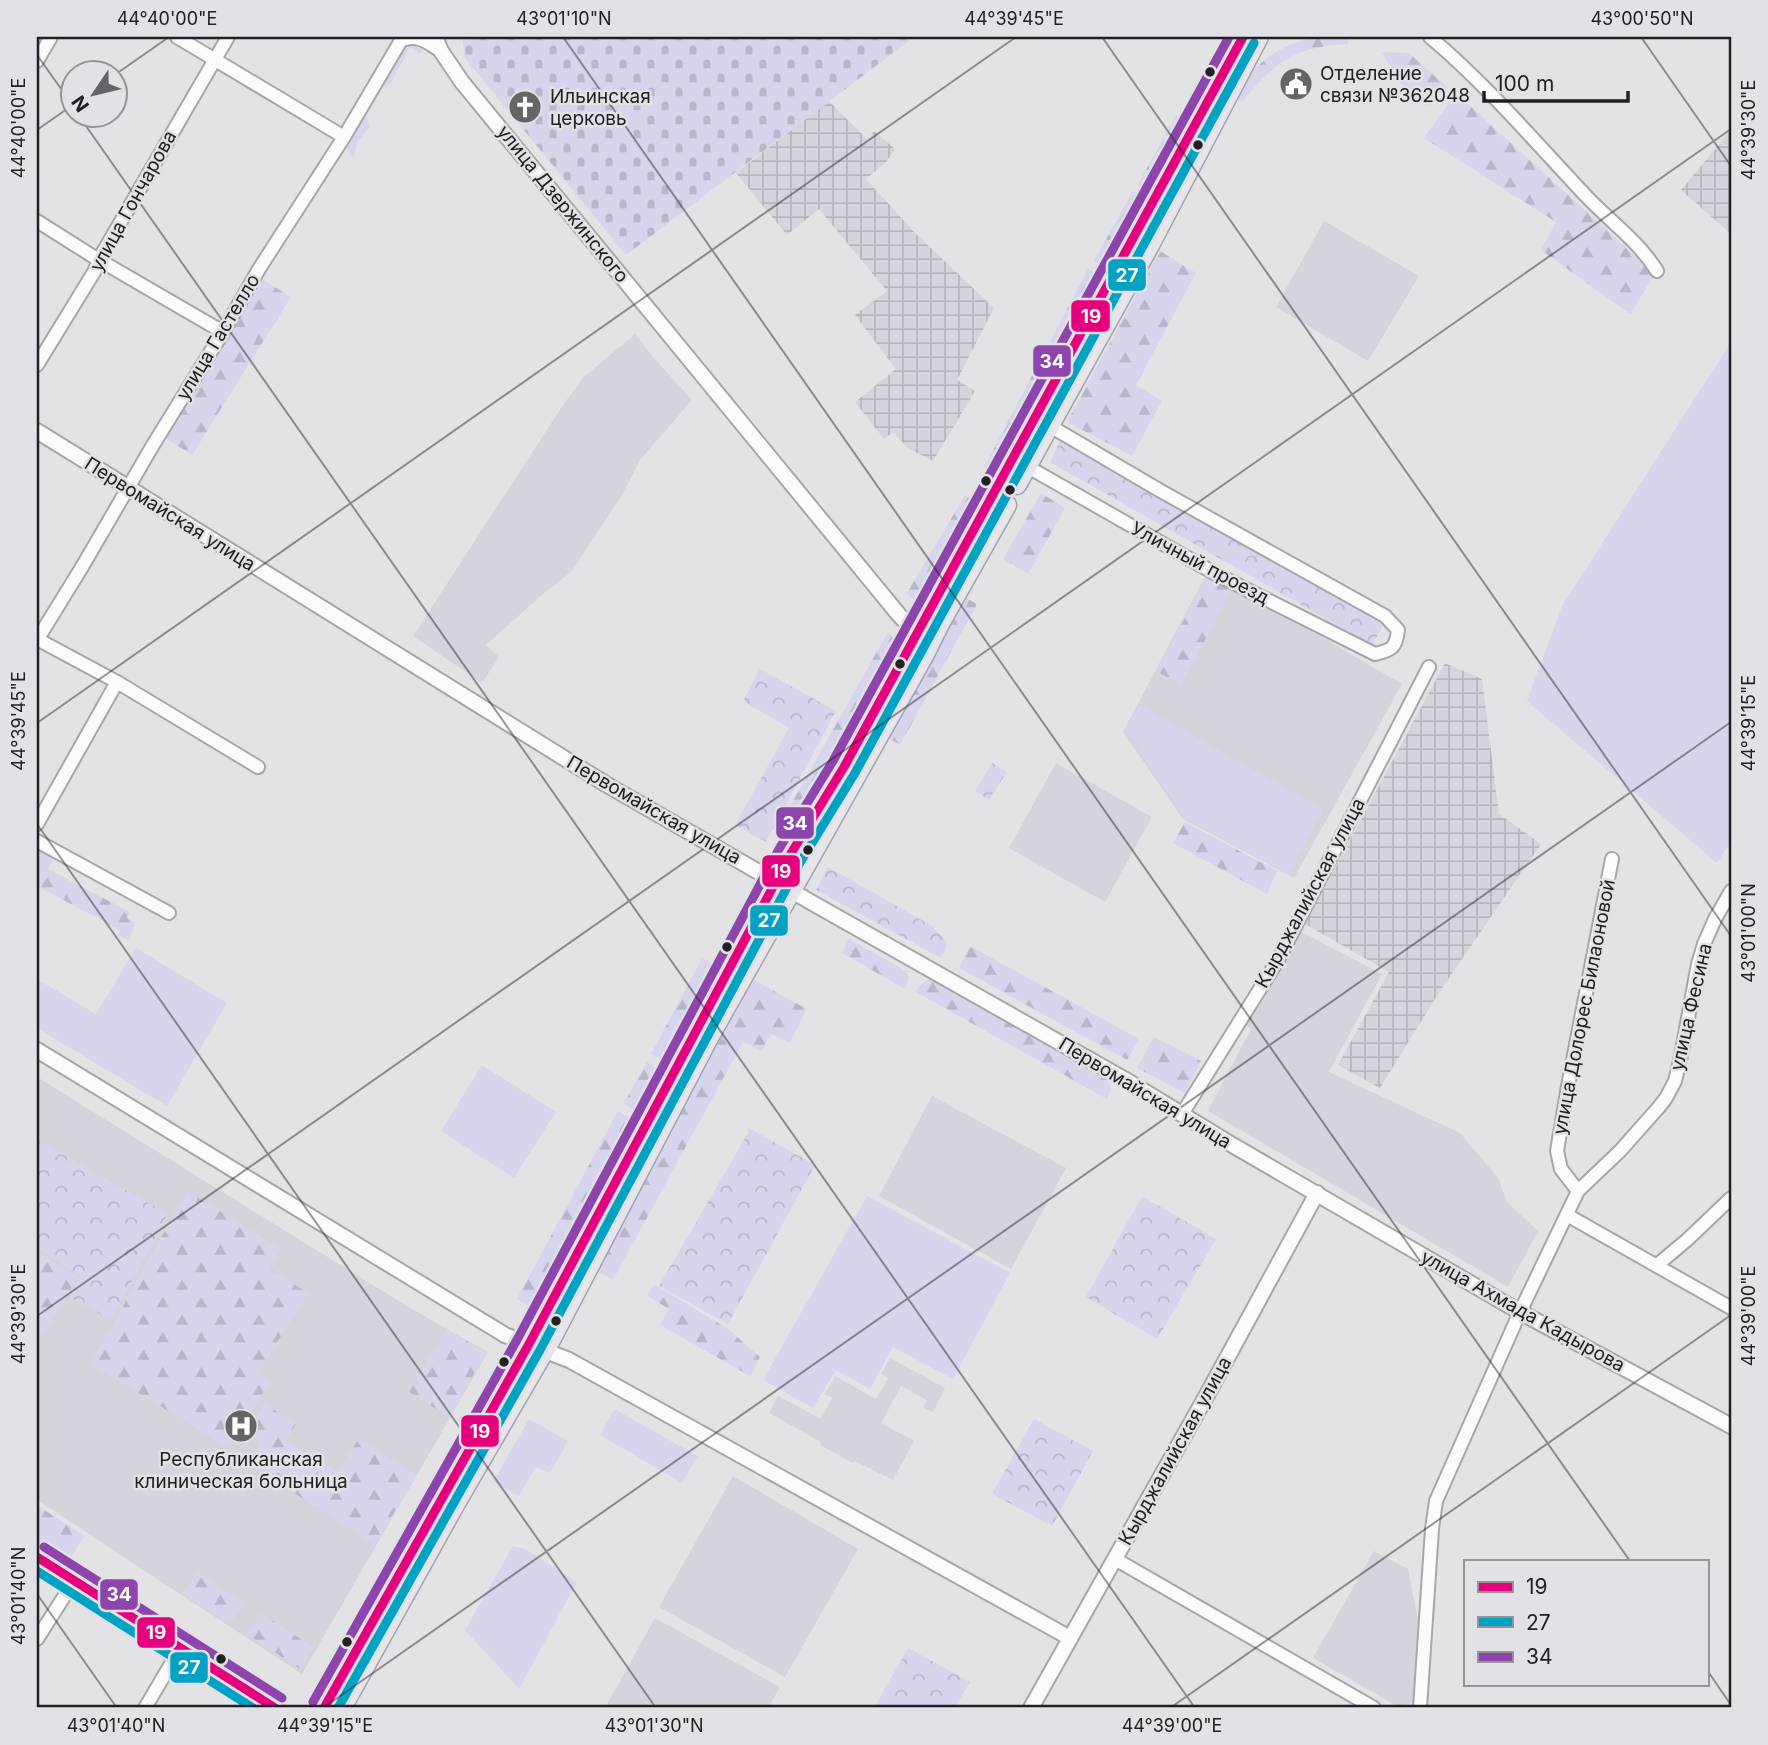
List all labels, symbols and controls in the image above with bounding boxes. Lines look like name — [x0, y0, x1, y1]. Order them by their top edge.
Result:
text: 44°40'00"E — [117, 8, 217, 29]
text: 43°01'10"N — [516, 8, 612, 29]
text: 44°39'45"E — [964, 8, 1064, 29]
text: 43°00'50"N — [1590, 8, 1694, 29]
north arrow — [60, 60, 130, 130]
scale bar — [1484, 60, 1628, 104]
place label: Отделение связи №362048 — [1320, 62, 1470, 107]
unlabelled marker — [1203, 65, 1217, 79]
public building icon: Отделение связи №362048 — [1277, 65, 1315, 103]
text: 100 m — [1495, 71, 1554, 96]
text: 44°40'00"E — [8, 78, 29, 178]
text: 44°39'30"E — [1738, 80, 1759, 180]
place label: Ильинская церковь — [550, 85, 651, 130]
church icon: Ильинская церковь — [506, 88, 544, 126]
text: N — [67, 91, 94, 116]
street label: улица Дзержинского — [492, 121, 634, 287]
street label: улица Гончарова — [85, 127, 181, 275]
unlabelled marker — [1191, 138, 1205, 152]
line badge: 27 — [1107, 258, 1147, 292]
text: 27 — [1115, 264, 1139, 287]
street label: улица Гастелло — [171, 270, 265, 404]
line badge: 19 — [1070, 299, 1111, 333]
text: 19 — [1081, 305, 1101, 328]
line badge: 34 — [1032, 344, 1072, 378]
text: 34 — [1039, 350, 1065, 373]
street label: Первомайская улица — [80, 452, 260, 576]
unlabelled marker — [979, 474, 993, 488]
unlabelled marker — [1003, 483, 1017, 497]
street label: Уличный проезд — [1127, 517, 1273, 609]
unlabelled marker — [893, 657, 907, 671]
text: 44°39'45"E — [8, 671, 29, 771]
text: 44°39'15"E — [1738, 675, 1759, 771]
street label: Первомайская улица — [563, 751, 745, 869]
street label: Кырджалийская улица — [1250, 794, 1370, 992]
line badge: 34 — [775, 806, 815, 840]
text: 34 — [782, 812, 808, 835]
unlabelled marker — [801, 843, 815, 857]
line badge: 19 — [761, 854, 801, 888]
text: 19 — [771, 860, 791, 883]
street label: улица Долорес Билаоновой — [1548, 877, 1620, 1137]
text: 43°01'00"N — [1738, 883, 1759, 983]
line badge: 27 — [749, 904, 789, 937]
text: 27 — [757, 909, 781, 932]
unlabelled marker — [720, 940, 734, 954]
street label: улица Фесина — [1665, 941, 1717, 1073]
street label: Первомайская улица — [1055, 1032, 1235, 1154]
street label: улица Ахмада Кадырова — [1417, 1245, 1629, 1377]
text: 44°39'30"E — [8, 1264, 29, 1364]
text: 44°39'00"E — [1738, 1266, 1759, 1366]
unlabelled marker — [549, 1314, 563, 1328]
street label: Кырджалийская улица — [1114, 1353, 1236, 1549]
unlabelled marker — [497, 1355, 511, 1369]
hospital icon: Республиканская клиническая больница — [222, 1407, 260, 1445]
line badge: 19 — [460, 1414, 500, 1448]
text: 19 — [470, 1420, 490, 1443]
place label: Республиканская клиническая больница — [134, 1448, 348, 1493]
text: 43°01'40"N — [8, 1547, 29, 1645]
legend — [1464, 1560, 1708, 1686]
text: 19 — [1526, 1574, 1548, 1599]
line badge: 34 — [99, 1578, 139, 1611]
text: 34 — [106, 1583, 132, 1606]
text: 27 — [1526, 1610, 1551, 1635]
line badge: 19 — [136, 1616, 176, 1649]
text: 19 — [146, 1621, 166, 1644]
unlabelled marker — [340, 1635, 354, 1649]
text: 34 — [1526, 1644, 1553, 1669]
line badge: 27 — [169, 1651, 209, 1684]
unlabelled marker — [214, 1652, 228, 1666]
text: 27 — [177, 1656, 201, 1679]
text: 43°01'40"N — [67, 1715, 165, 1736]
text: 44°39'15"E — [277, 1715, 373, 1736]
text: 43°01'30"N — [604, 1715, 704, 1736]
text: 44°39'00"E — [1122, 1715, 1222, 1736]

